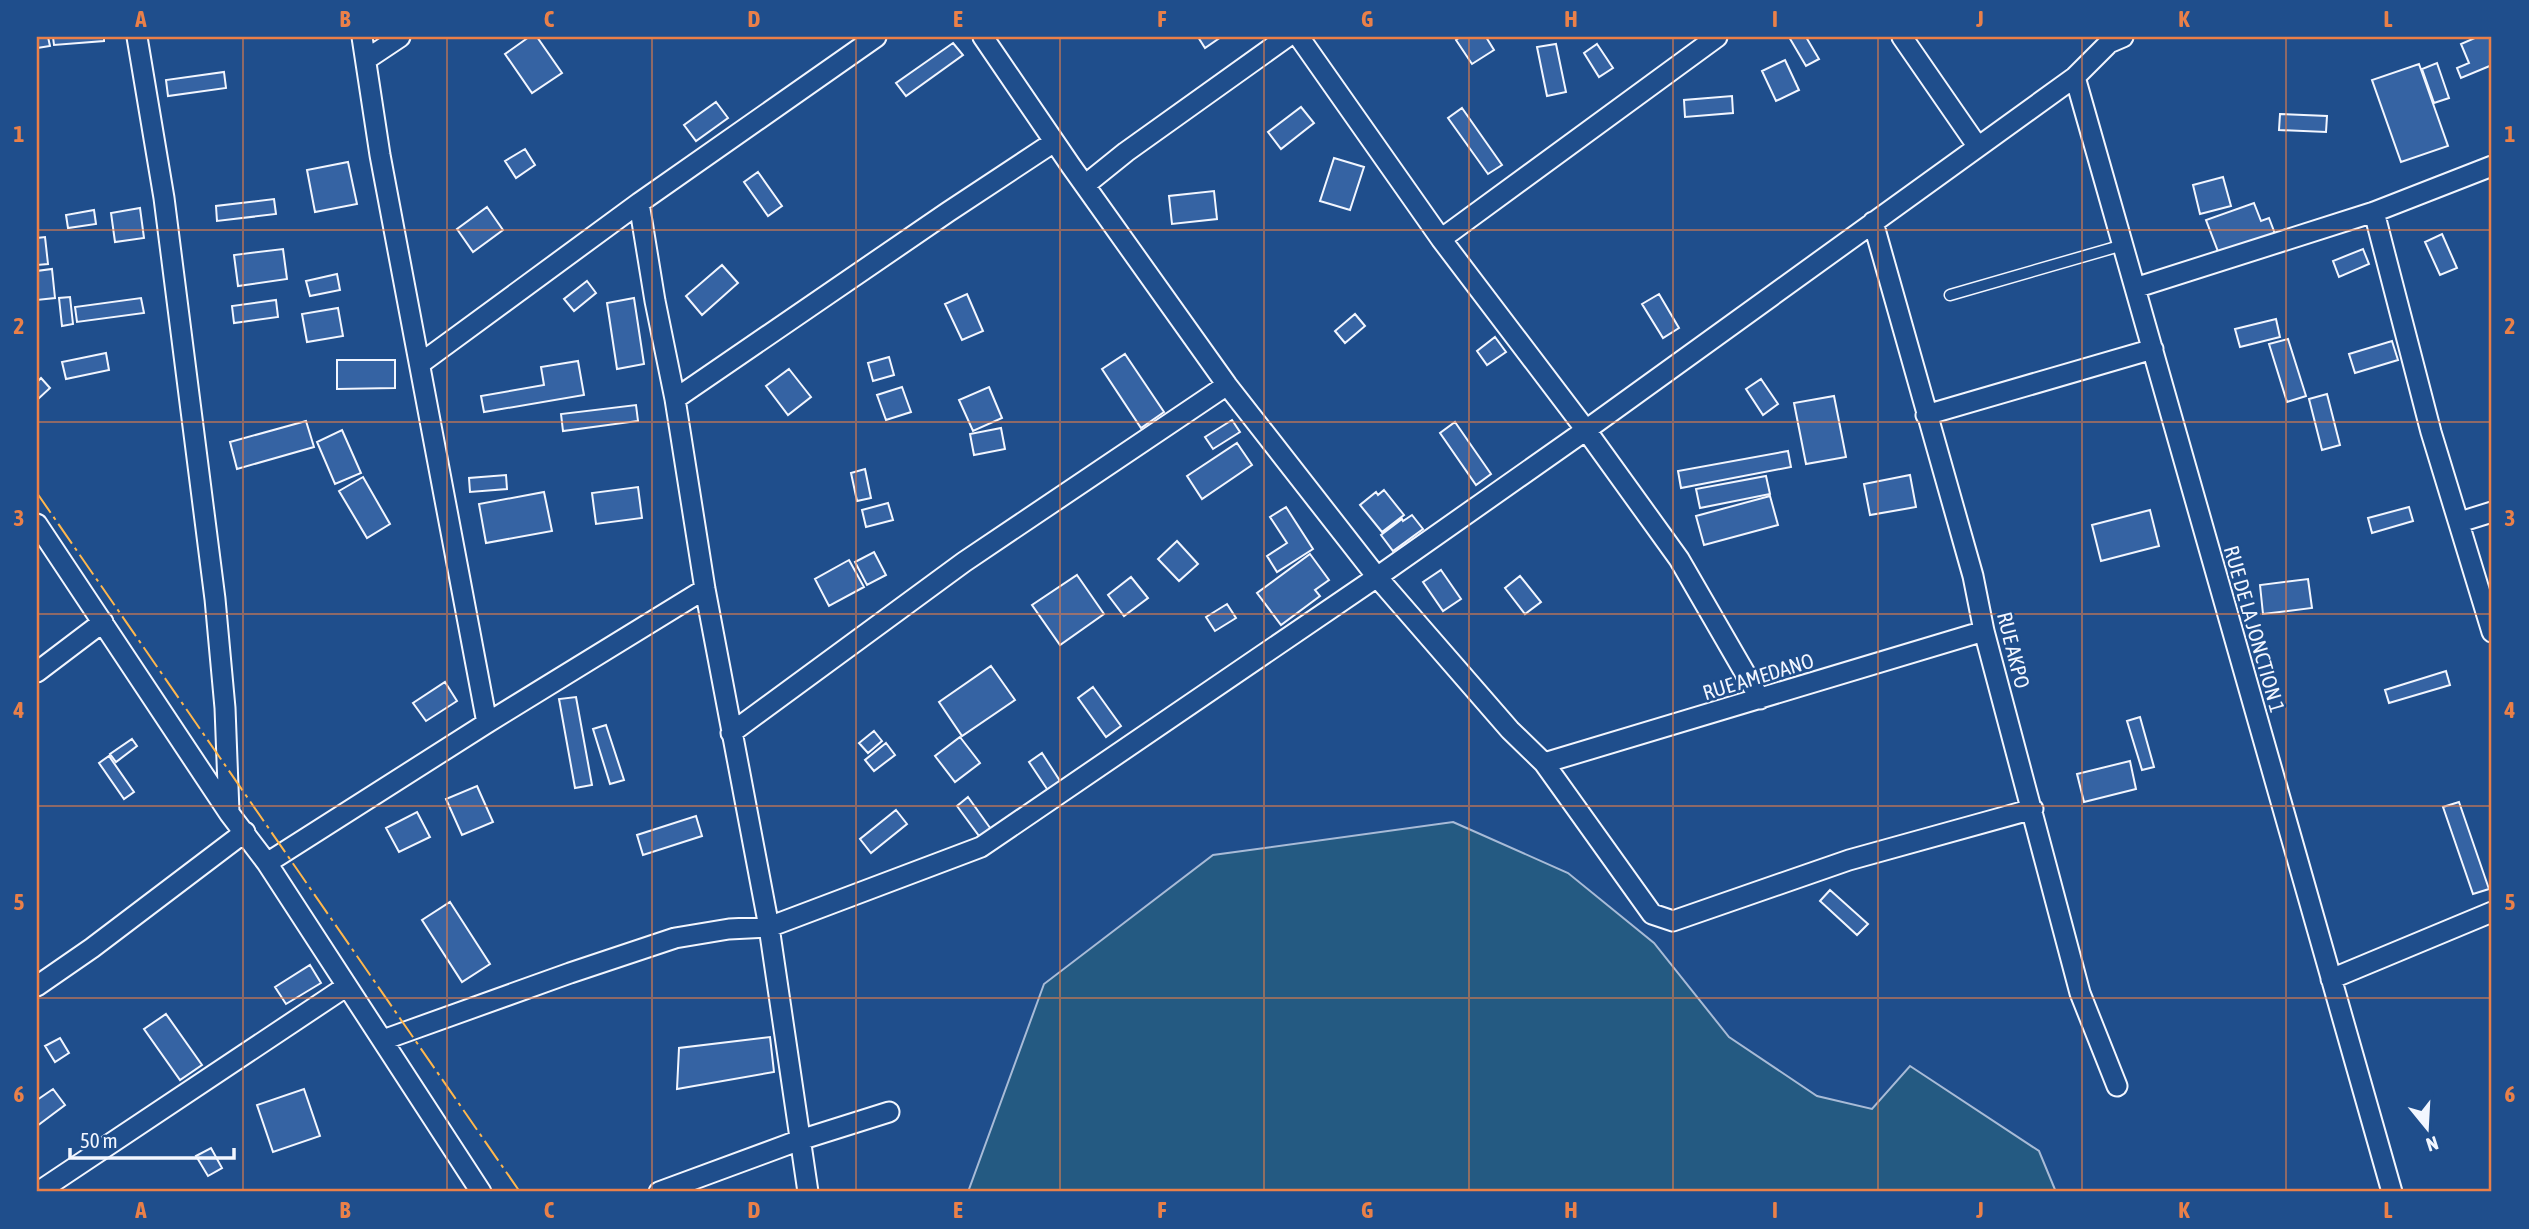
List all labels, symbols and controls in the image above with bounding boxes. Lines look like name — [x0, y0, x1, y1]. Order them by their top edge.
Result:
text: A — [134, 6, 147, 32]
text: B — [340, 6, 351, 32]
text: C — [544, 6, 555, 32]
text: D — [748, 6, 761, 32]
text: E — [953, 6, 963, 32]
text: F — [1157, 6, 1167, 32]
text: G — [1361, 6, 1373, 32]
text: H — [1564, 6, 1578, 32]
text: I — [1772, 6, 1778, 32]
text: J — [1975, 6, 1984, 32]
text: K — [2178, 6, 2190, 32]
text: L — [2384, 6, 2393, 32]
text: 1 — [14, 121, 25, 147]
text: 1 — [2505, 121, 2516, 147]
text: 2 — [14, 313, 24, 339]
text: 2 — [2505, 313, 2515, 339]
text: 3 — [14, 505, 24, 531]
text: 3 — [2505, 505, 2515, 531]
street label: RUE DE LA JONCTION 1 — [2220, 543, 2290, 715]
street label: RUE AKPO — [1993, 609, 2035, 691]
street label: RUE AMEDANO — [1700, 648, 1816, 704]
text: 4 — [13, 697, 25, 723]
text: 4 — [2504, 697, 2516, 723]
text: 5 — [14, 889, 25, 915]
text: 5 — [2505, 889, 2516, 915]
text: 6 — [14, 1081, 25, 1107]
text: 6 — [2505, 1081, 2516, 1107]
north arrow — [2392, 1092, 2462, 1162]
scale bar — [70, 1117, 234, 1161]
text: 50 m — [80, 1128, 118, 1152]
text: N — [2424, 1132, 2441, 1156]
text: A — [134, 1197, 147, 1223]
text: B — [340, 1197, 351, 1223]
text: C — [544, 1197, 555, 1223]
text: D — [748, 1197, 761, 1223]
text: E — [953, 1197, 963, 1223]
text: F — [1157, 1197, 1167, 1223]
text: G — [1361, 1197, 1373, 1223]
text: H — [1564, 1197, 1578, 1223]
text: I — [1772, 1197, 1778, 1223]
text: J — [1975, 1197, 1984, 1223]
text: K — [2178, 1197, 2190, 1223]
text: L — [2384, 1197, 2393, 1223]

